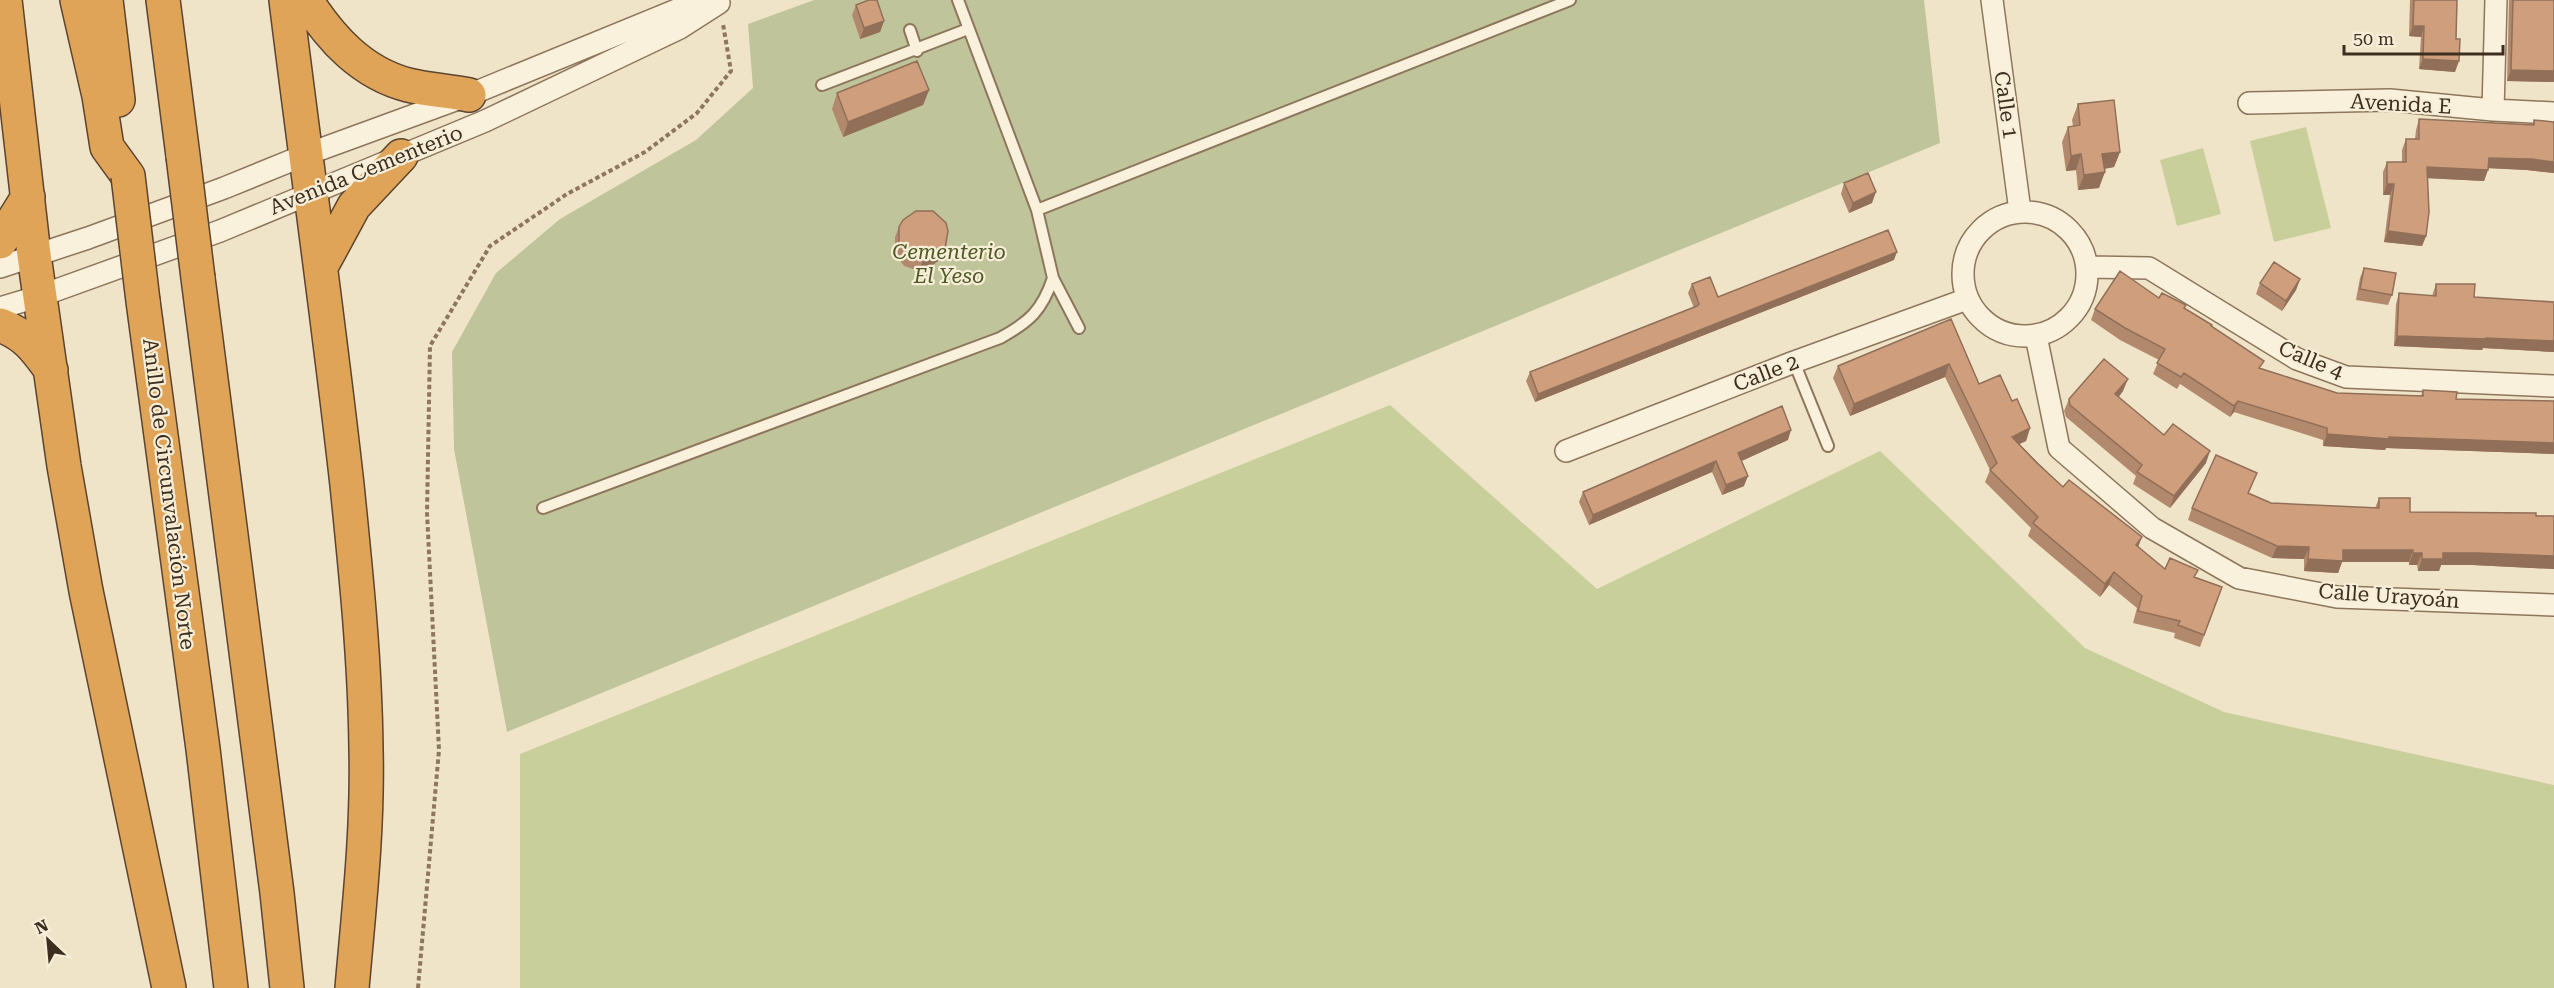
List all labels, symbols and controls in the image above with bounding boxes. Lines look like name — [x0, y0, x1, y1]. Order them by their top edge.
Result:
scale bar — [2344, 18, 2503, 56]
text: 50 m — [2353, 28, 2394, 49]
street label: Calle 1 — [1989, 70, 2023, 140]
street label: Avenida E — [2350, 89, 2452, 119]
street label: Avenida Cementerio — [266, 120, 466, 220]
park label: Cementerio El Yeso — [892, 240, 1006, 288]
street label: Calle 4 — [2275, 336, 2347, 384]
street label: Anillo de Circunvalación Norte — [138, 337, 200, 651]
street label: Calle 2 — [1730, 350, 1802, 396]
street label: Calle Urayoán — [2318, 579, 2461, 613]
north arrow — [18, 910, 78, 970]
text: N — [32, 916, 51, 938]

